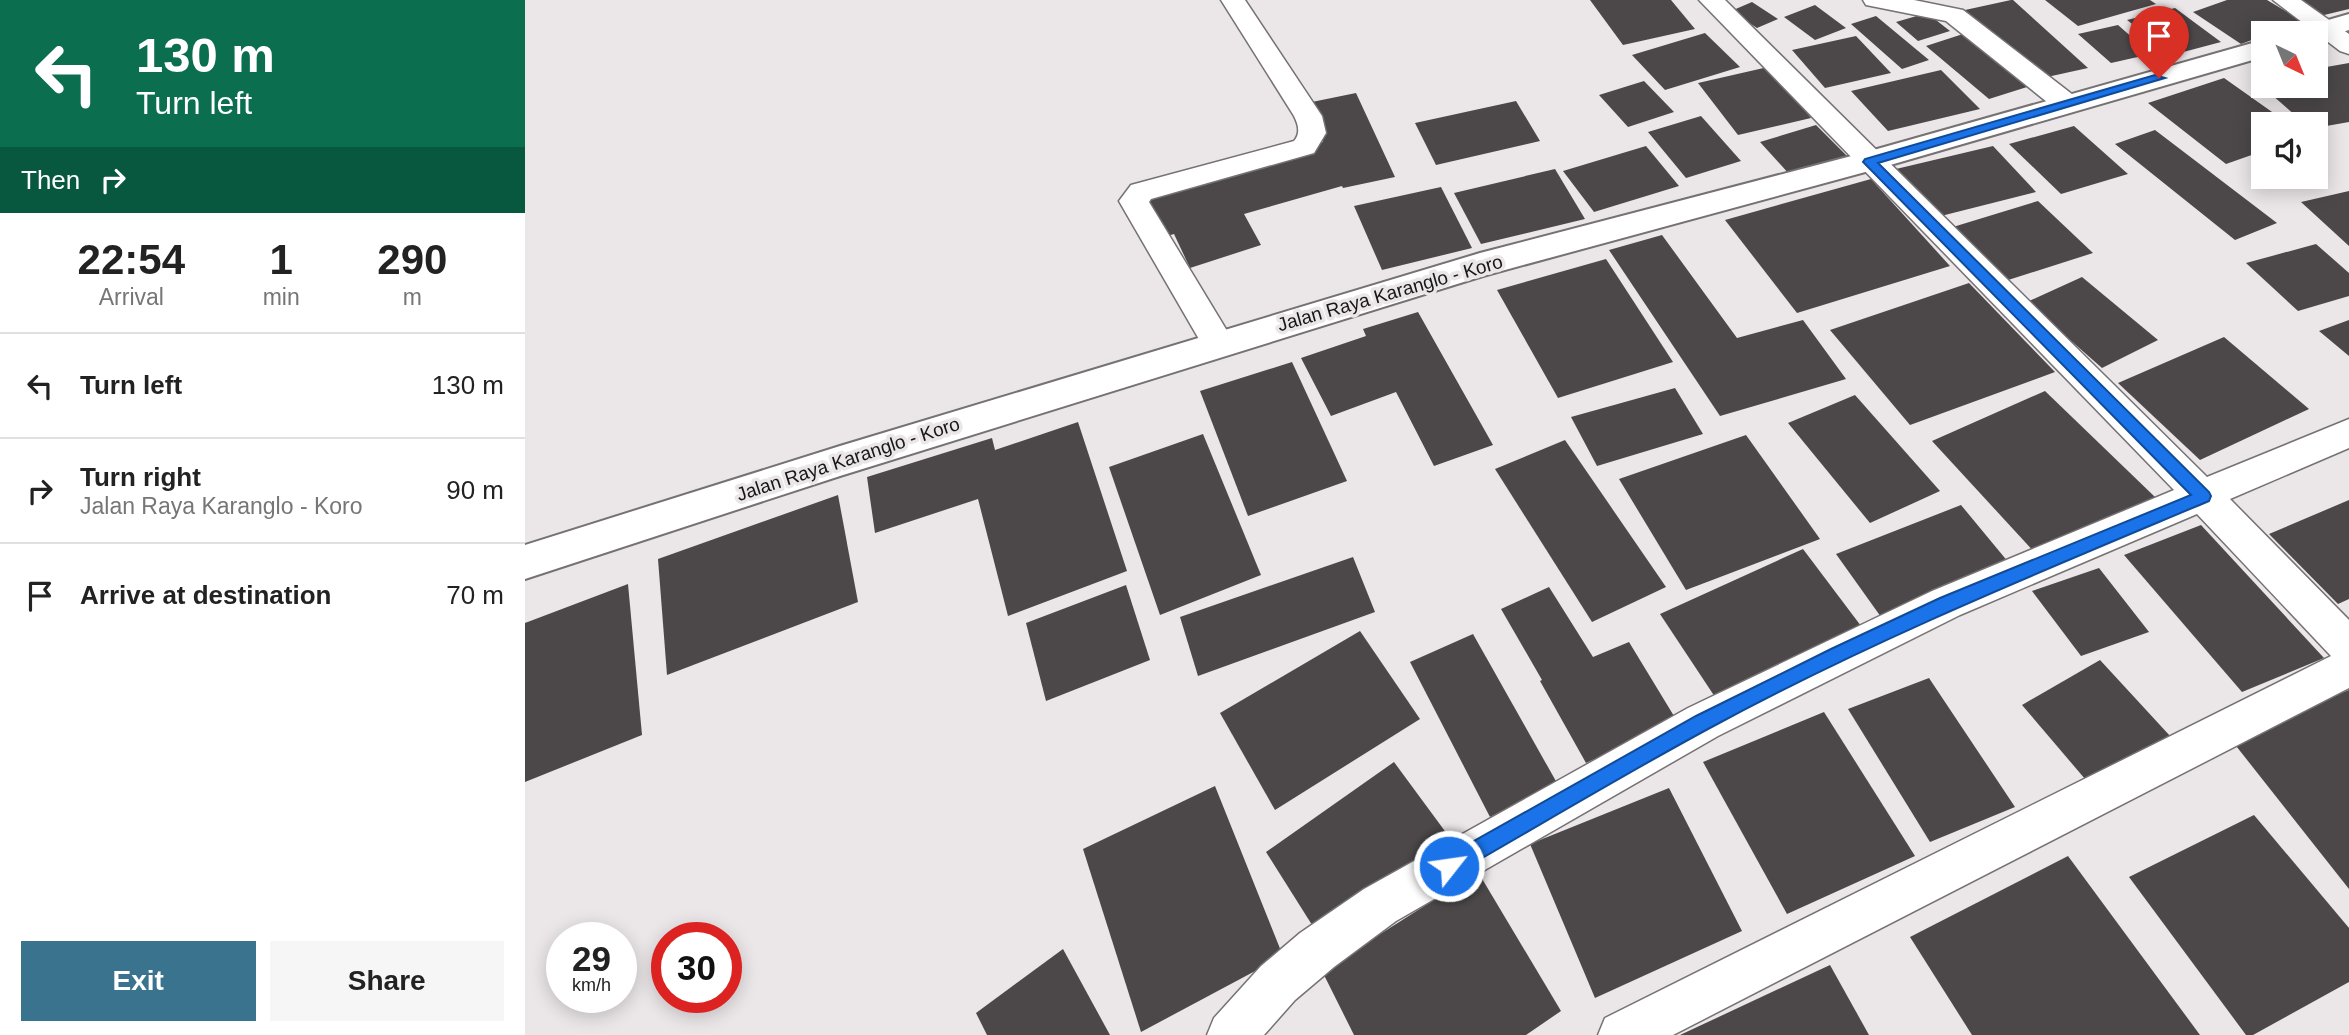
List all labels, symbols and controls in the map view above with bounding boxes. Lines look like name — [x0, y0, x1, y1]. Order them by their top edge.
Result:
pin — [2129, 6, 2189, 78]
icon: arrive — [2140, 17, 2178, 55]
north arrow — [2251, 21, 2327, 98]
map controls — [2251, 21, 2328, 189]
icon: left — [21, 28, 112, 119]
text: 130 m — [136, 28, 275, 82]
text: Turn left — [136, 85, 252, 121]
button: sound — [2251, 112, 2328, 189]
icon: right — [94, 161, 132, 199]
text: Then — [21, 165, 80, 195]
text: 22:54 — [78, 236, 185, 283]
text: 1 — [269, 236, 293, 283]
text: 290 — [377, 236, 447, 283]
street label: Jalan Raya Karanglo - Koro — [1275, 251, 1505, 335]
text: Arrival — [99, 284, 164, 310]
text: min — [263, 284, 300, 310]
text: m — [403, 284, 422, 310]
icon: left — [21, 367, 59, 405]
text: Turn left — [80, 370, 182, 400]
text: 130 m — [432, 370, 504, 400]
street label: Jalan Raya Karanglo - Koro — [734, 413, 962, 505]
text: Turn right — [80, 462, 201, 492]
icon: right — [21, 472, 59, 510]
text: 90 m — [446, 475, 504, 505]
text: Jalan Raya Karanglo - Koro — [80, 493, 363, 519]
icon: arrive — [21, 577, 59, 615]
text: Arrive at destination — [80, 580, 331, 610]
text: 70 m — [446, 580, 504, 610]
position arrow — [1412, 829, 1486, 903]
speed limit sign: 30 — [651, 922, 742, 1013]
text: 29 — [572, 939, 611, 978]
button: Exit — [21, 941, 256, 1021]
button: Share — [270, 941, 504, 1021]
text: km/h — [572, 975, 611, 995]

